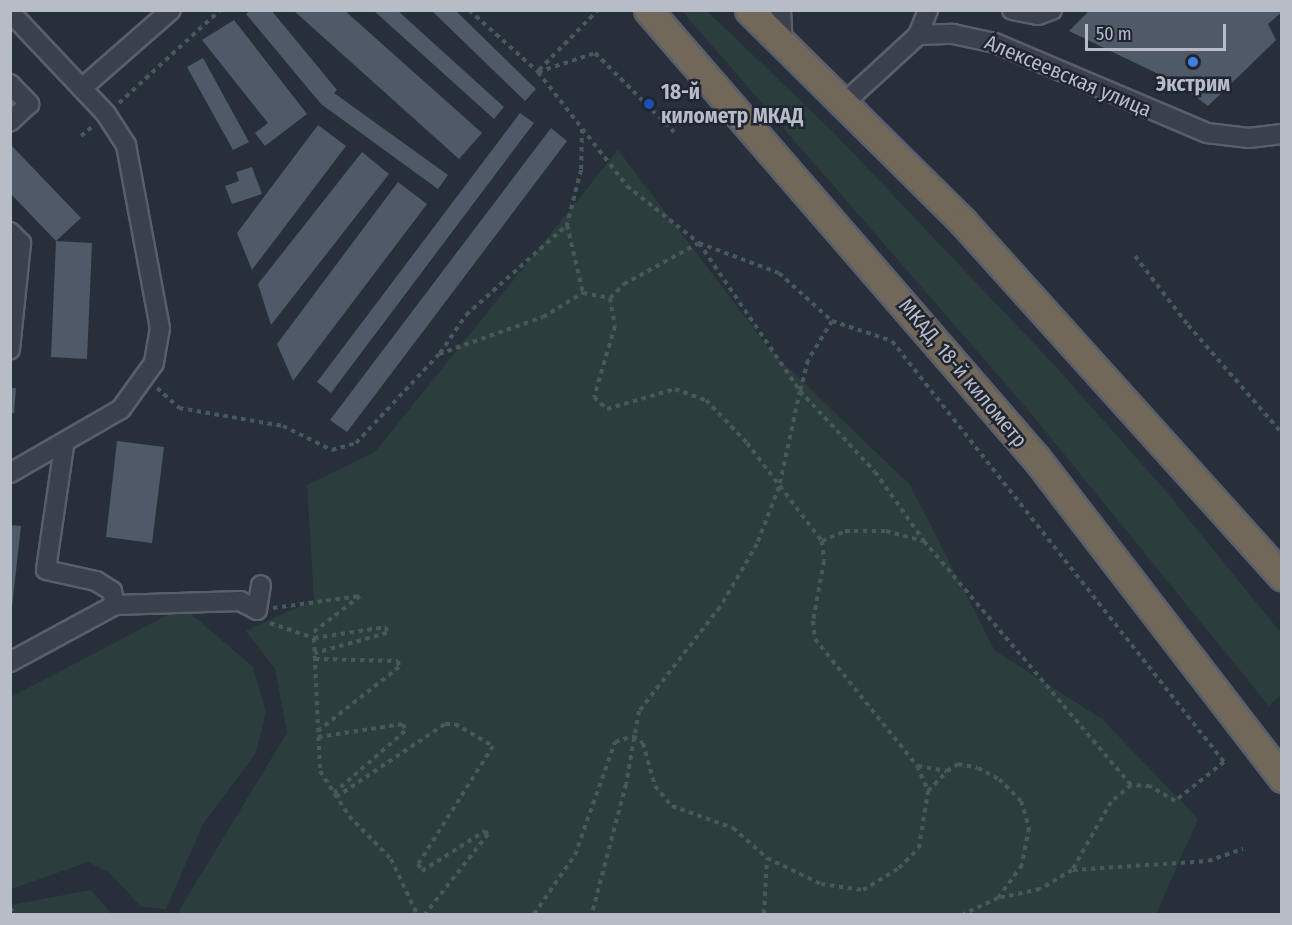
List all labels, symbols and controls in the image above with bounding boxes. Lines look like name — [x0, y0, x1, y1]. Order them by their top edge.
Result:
scale bar — [1088, 12, 1229, 50]
text: 50 m — [1096, 23, 1132, 45]
street label: Алексеевская улица — [981, 30, 1155, 122]
marker: Экстрим — [1186, 55, 1200, 69]
place label: Экстрим — [1156, 71, 1230, 97]
place label: 18-й километр МКАД — [661, 79, 803, 129]
marker: 18-й километр МКАД — [642, 97, 656, 111]
street label: МКАД, 18-й километр — [893, 294, 1033, 452]

